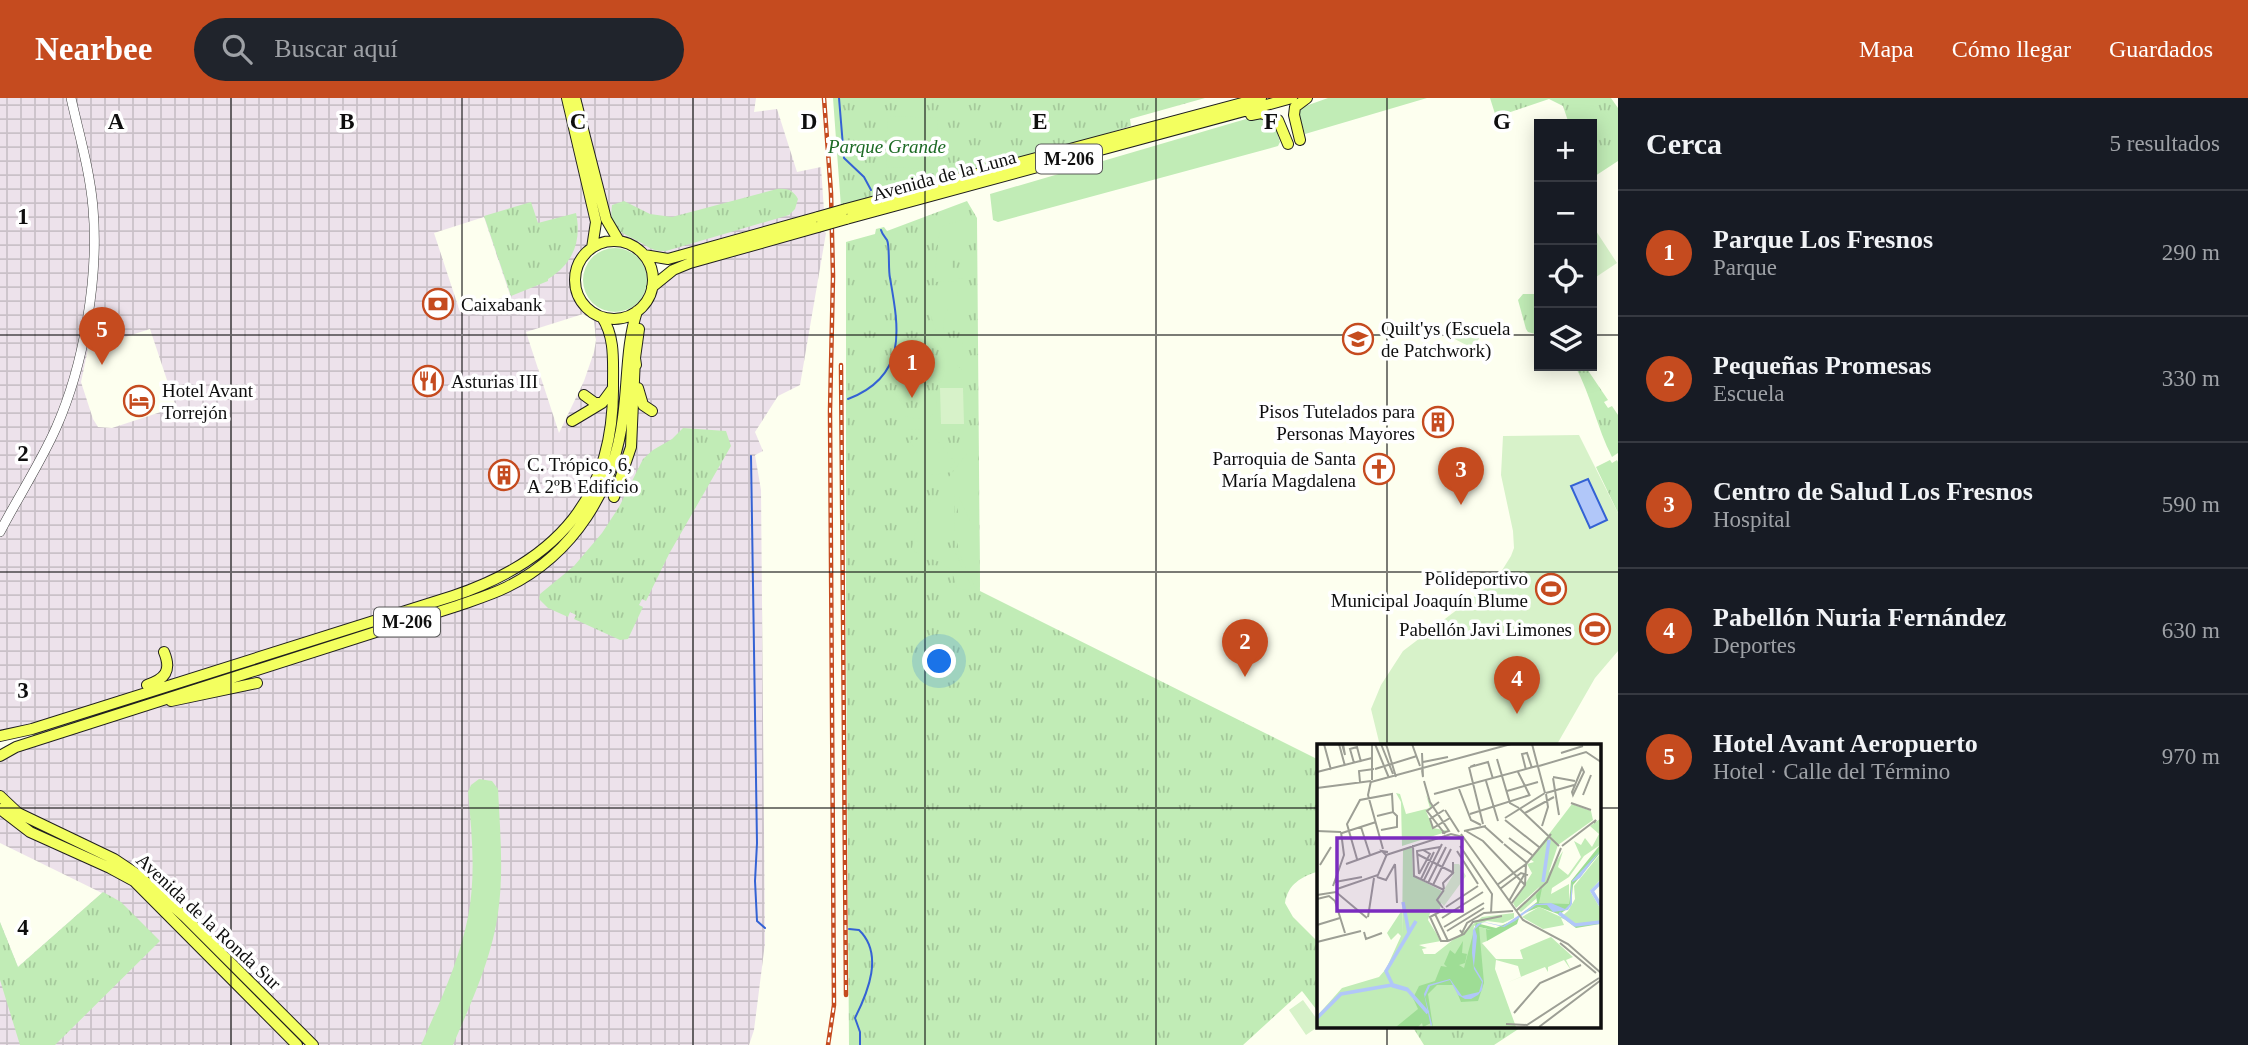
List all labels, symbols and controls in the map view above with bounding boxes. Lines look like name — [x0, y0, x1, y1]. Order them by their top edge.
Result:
search box — [194, 18, 684, 81]
icon: search — [218, 30, 256, 68]
text: Nearbee — [35, 31, 152, 67]
text: Buscar aquí — [274, 34, 398, 63]
text: Mapa — [1859, 36, 1914, 62]
text: Cómo llegar — [1952, 36, 2071, 62]
text: Guardados — [2109, 36, 2213, 62]
text: A — [108, 109, 125, 134]
text: B — [339, 109, 355, 134]
text: C — [570, 109, 586, 134]
text: D — [801, 109, 817, 134]
text: E — [1032, 109, 1048, 134]
text: F — [1264, 109, 1278, 134]
text: G — [1493, 109, 1511, 134]
map controls — [1534, 119, 1597, 371]
button: + — [1534, 119, 1597, 182]
text: Cerca — [1646, 127, 1722, 160]
text: 5 resultados — [2109, 131, 2220, 156]
park label: Parque Grande — [827, 136, 946, 157]
road number: M-206 — [1036, 144, 1102, 174]
street label: Avenida de la Luna — [870, 146, 1019, 205]
button: − — [1534, 182, 1597, 245]
text: 1 — [17, 204, 29, 229]
text: Parque Los Fresnos — [1713, 225, 1933, 254]
text: 1 — [1663, 240, 1675, 265]
text: 290 m — [2162, 240, 2220, 265]
button: locate — [1534, 245, 1597, 308]
text: Parque — [1713, 255, 1777, 280]
bank icon: Caixabank — [421, 287, 455, 321]
place label: Caixabank — [461, 294, 543, 315]
pin: 5 — [79, 307, 125, 365]
button: layers — [1534, 308, 1597, 371]
place label: Quilt'ys (Escuela de Patchwork) — [1381, 318, 1511, 362]
school or university icon: Quilt'ys (Escuela de Patchwork) — [1341, 322, 1375, 356]
pin: 1 — [889, 340, 935, 398]
text: Pequeñas Promesas — [1713, 351, 1931, 380]
restaurant icon: Asturias III — [411, 364, 445, 398]
text: 2 — [1663, 366, 1675, 391]
text: 330 m — [2162, 366, 2220, 391]
place label: Asturias III — [451, 371, 538, 392]
place label: Hotel Avant Torrejón — [162, 380, 254, 423]
text: Escuela — [1713, 381, 1785, 406]
hotel icon: Hotel Avant Torrejón — [122, 384, 156, 418]
place label: Pisos Tutelados para Personas Mayores — [1259, 401, 1416, 444]
building icon: Pisos Tutelados para Personas Mayores — [1421, 405, 1455, 439]
text: 2 — [17, 441, 29, 466]
pin: 3 — [1438, 447, 1484, 505]
place label: Parroquia de Santa María Magdalena — [1212, 448, 1357, 491]
church icon: Parroquia de Santa María Magdalena — [1362, 452, 1396, 486]
place label: C. Trópico, 6, A 2ºB Edificio — [527, 454, 638, 497]
building icon: C. Trópico, 6, A 2ºB Edificio — [487, 458, 521, 492]
text: Centro de Salud Los Fresnos — [1713, 477, 2033, 506]
text: 3 — [1663, 492, 1675, 517]
text: 590 m — [2162, 492, 2220, 517]
text: Hospital — [1713, 507, 1791, 532]
place label: Polideportivo Municipal Joaquín Blume — [1331, 568, 1528, 611]
sports icon: Polideportivo Municipal Joaquín Blume — [1534, 572, 1568, 606]
text: Pabellón Nuria Fernández — [1713, 603, 2006, 632]
road number: M-206 — [374, 608, 440, 636]
sports icon: Pabellón Javi Limones — [1578, 612, 1612, 646]
text: 4 — [1663, 618, 1675, 643]
text: 630 m — [2162, 618, 2220, 643]
pin: 2 — [1222, 619, 1268, 677]
place label: Pabellón Javi Limones — [1399, 619, 1572, 640]
text: Deportes — [1713, 633, 1796, 658]
your location — [922, 644, 956, 678]
pin: 4 — [1494, 656, 1540, 714]
text: 3 — [17, 678, 29, 703]
text: Hotel Avant Aeropuerto — [1713, 729, 1978, 758]
inset map — [1317, 744, 1601, 1028]
text: 5 — [1663, 744, 1675, 769]
text: 970 m — [2162, 744, 2220, 769]
text: Hotel · Calle del Término — [1713, 759, 1950, 784]
street label: Avenida de la Ronda Sur — [132, 849, 286, 994]
text: 4 — [17, 915, 29, 940]

